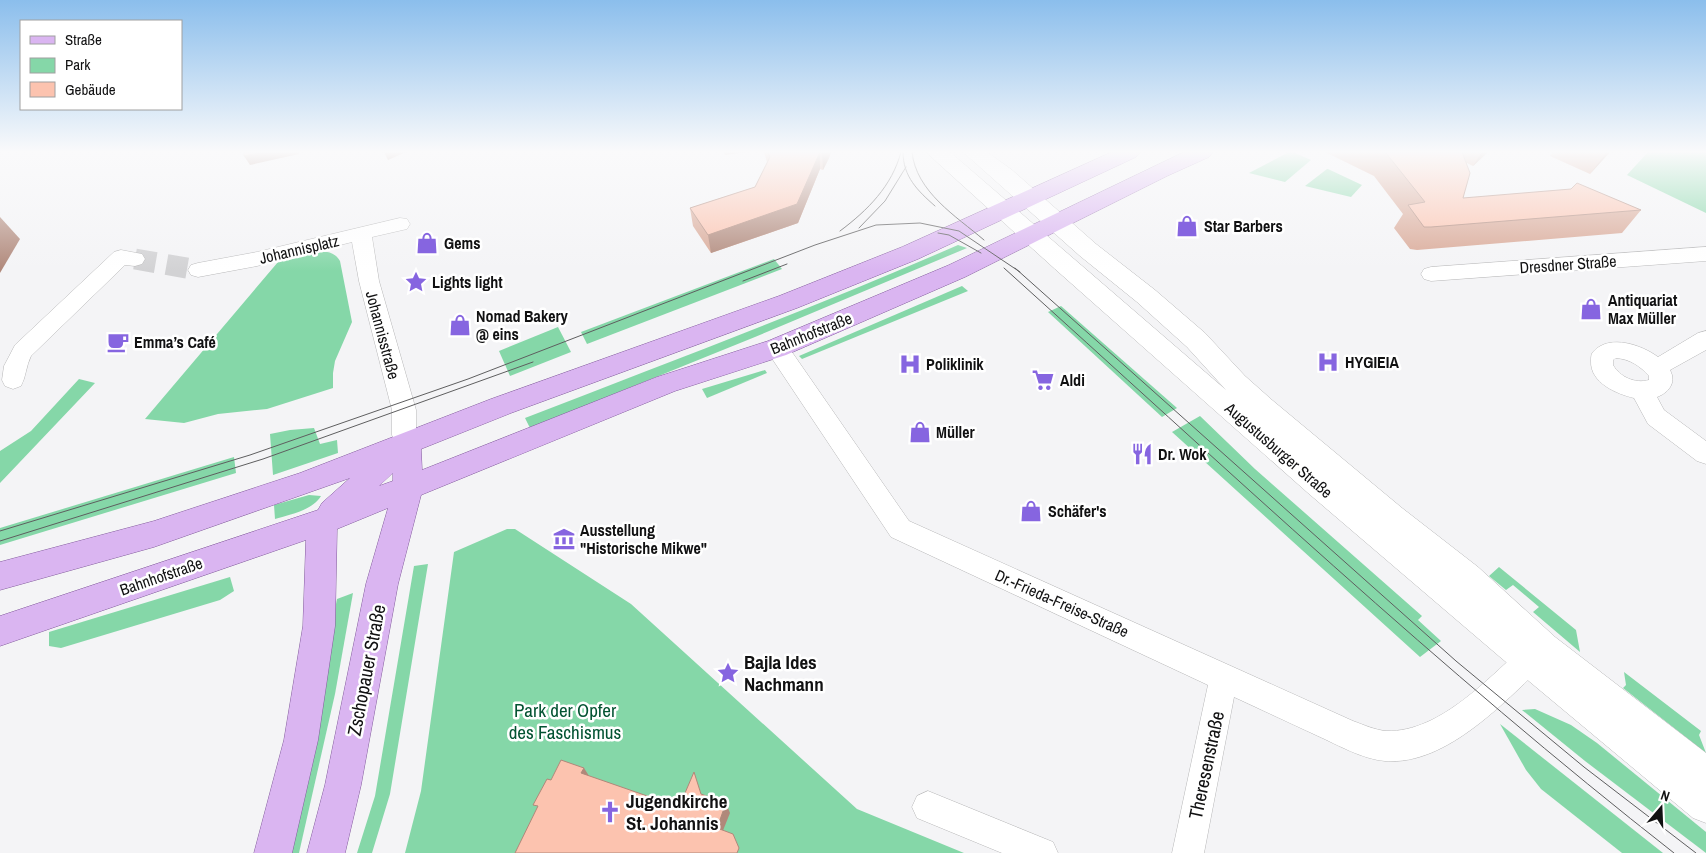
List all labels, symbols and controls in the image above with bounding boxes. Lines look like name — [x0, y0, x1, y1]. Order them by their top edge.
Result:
legend — [20, 20, 182, 110]
text: Straße — [65, 29, 102, 50]
text: Park — [65, 54, 91, 75]
text: Gebäude — [65, 79, 116, 100]
shop icon: Star Barbers — [1174, 213, 1200, 239]
place label: Star Barbers — [1204, 215, 1283, 237]
street label: Johannisplatz — [257, 229, 341, 269]
shop icon: Gems — [414, 230, 440, 256]
place label: Gems — [444, 232, 480, 254]
street label: Dresdner Straße — [1519, 250, 1617, 278]
place icon: Lights light — [403, 269, 429, 295]
place label: Lights light — [432, 271, 503, 293]
street label: Johannisstraße — [361, 288, 405, 382]
place label: Antiquariat Max Müller — [1608, 289, 1678, 329]
shop icon: Antiquariat Max Müller — [1578, 296, 1604, 322]
place label: Nomad Bakery @ eins — [476, 305, 569, 345]
street label: Bahnhofstraße — [767, 307, 855, 359]
shop icon: Nomad Bakery @ eins — [447, 312, 473, 338]
cafe icon: Emma’s Café — [105, 329, 131, 355]
place label: Emma’s Café — [134, 331, 216, 353]
hospital icon: HYGIEIA — [1315, 349, 1341, 375]
hospital icon: Poliklinik — [897, 351, 923, 377]
place label: HYGIEIA — [1345, 351, 1399, 373]
place label: Poliklinik — [926, 353, 984, 375]
supermarket icon: Aldi — [1030, 367, 1056, 393]
place label: Aldi — [1060, 369, 1085, 391]
street label: Augustusburger Straße — [1220, 397, 1337, 503]
shop icon: Müller — [907, 419, 933, 445]
place label: Müller — [936, 421, 976, 443]
restaurant icon: Dr. Wok — [1129, 441, 1155, 467]
place label: Dr. Wok — [1158, 443, 1207, 465]
shop icon: Schäfer's — [1018, 498, 1044, 524]
place label: Schäfer's — [1048, 500, 1107, 522]
place label: Ausstellung "Historische Mikwe" — [580, 519, 707, 559]
museum icon: Ausstellung "Historische Mikwe" — [551, 526, 577, 552]
street label: Bahnhofstraße — [117, 552, 205, 600]
street label: Dr.-Frieda-Freise-Straße — [992, 564, 1132, 642]
street label: Zschopauer Straße — [341, 602, 391, 738]
place label: Bajla Ides Nachmann — [744, 649, 824, 697]
place icon: Bajla Ides Nachmann — [715, 660, 741, 686]
park label: Park der Opfer des Faschismus — [509, 697, 622, 745]
street label: Theresenstraße — [1182, 709, 1230, 821]
north arrow — [1636, 783, 1686, 833]
text: N — [1658, 786, 1672, 806]
place label: Jugendkirche St. Johannis — [626, 788, 728, 836]
church icon: Jugendkirche St. Johannis — [597, 799, 623, 825]

